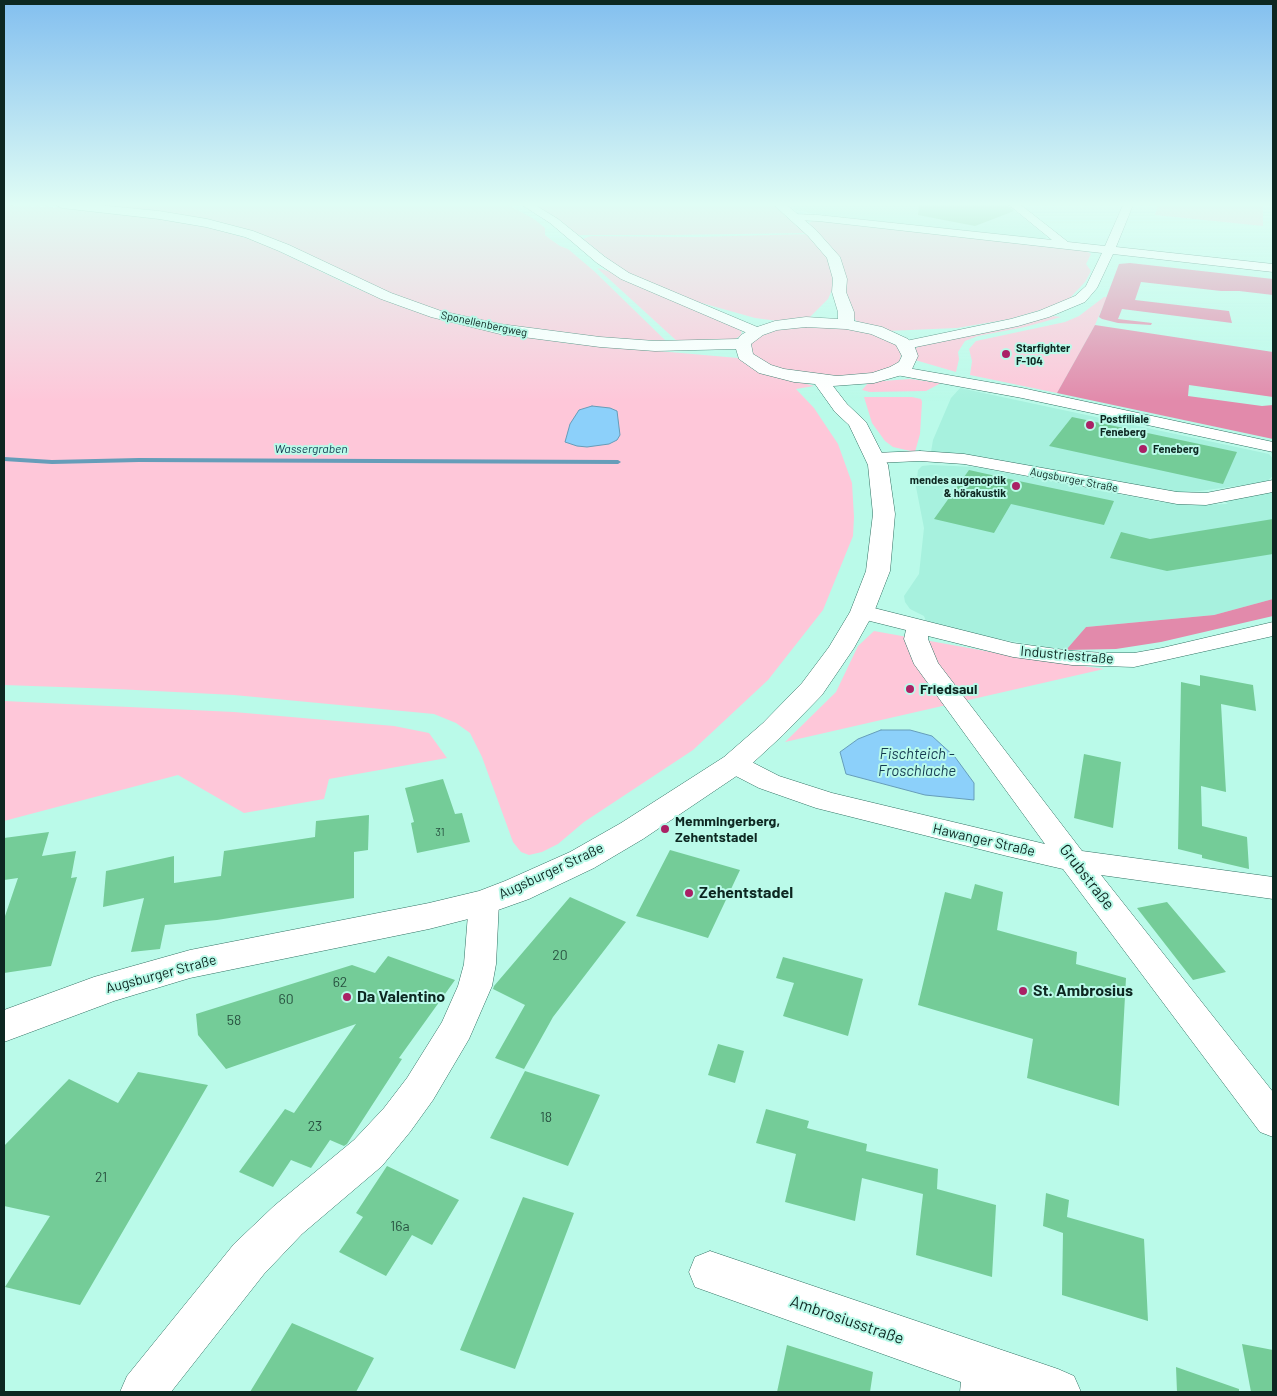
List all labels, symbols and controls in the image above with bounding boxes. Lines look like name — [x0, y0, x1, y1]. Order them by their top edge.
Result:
street label: Sponellenbergweg — [440, 308, 528, 340]
place label: Starfighter F-104 — [1016, 341, 1070, 367]
marker: Starfighter F-104 — [1000, 348, 1012, 360]
place label: Postfiliale Feneberg — [1100, 412, 1149, 438]
marker: Postfiliale Feneberg — [1084, 419, 1096, 431]
water label: Wassergraben — [275, 442, 347, 456]
place label: Feneberg — [1153, 442, 1199, 456]
marker: Feneberg — [1137, 443, 1149, 455]
street label: Augsburger Straße — [1029, 465, 1119, 495]
place label: mendes augenoptik & hörakustik — [910, 473, 1006, 499]
marker: mendes augenoptik & hörakustik — [1010, 480, 1022, 492]
street label: Industriestraße — [1020, 643, 1114, 667]
place label: Friedsaul — [920, 681, 977, 697]
marker: Friedsaul — [904, 683, 916, 695]
water label: Fischteich - Froschlache — [878, 745, 956, 780]
place label: Memmingerberg, Zehentstadel — [675, 813, 780, 846]
street label: Hawanger Straße — [931, 820, 1037, 860]
marker: Memmingerberg, Zehentstadel — [659, 823, 671, 835]
house number: 31 — [435, 825, 445, 839]
street label: Augsburger Straße — [496, 839, 606, 903]
street label: Grubstraße — [1055, 840, 1119, 914]
place label: Zehentstadel — [699, 883, 793, 903]
marker: Zehentstadel — [683, 887, 695, 899]
house number: 20 — [552, 947, 568, 963]
street label: Augsburger Straße — [104, 951, 218, 997]
house number: 62 — [333, 974, 347, 990]
place label: St. Ambrosius — [1033, 981, 1133, 1001]
marker: St. Ambrosius — [1017, 985, 1029, 997]
place label: Da Valentino — [357, 987, 445, 1007]
house number: 60 — [278, 991, 294, 1007]
marker: Da Valentino — [341, 991, 353, 1003]
house number: 58 — [227, 1012, 241, 1028]
house number: 18 — [540, 1109, 552, 1125]
house number: 23 — [308, 1118, 322, 1134]
house number: 21 — [95, 1169, 107, 1185]
house number: 16a — [390, 1218, 410, 1234]
street label: Ambrosiusstraße — [788, 1292, 906, 1348]

